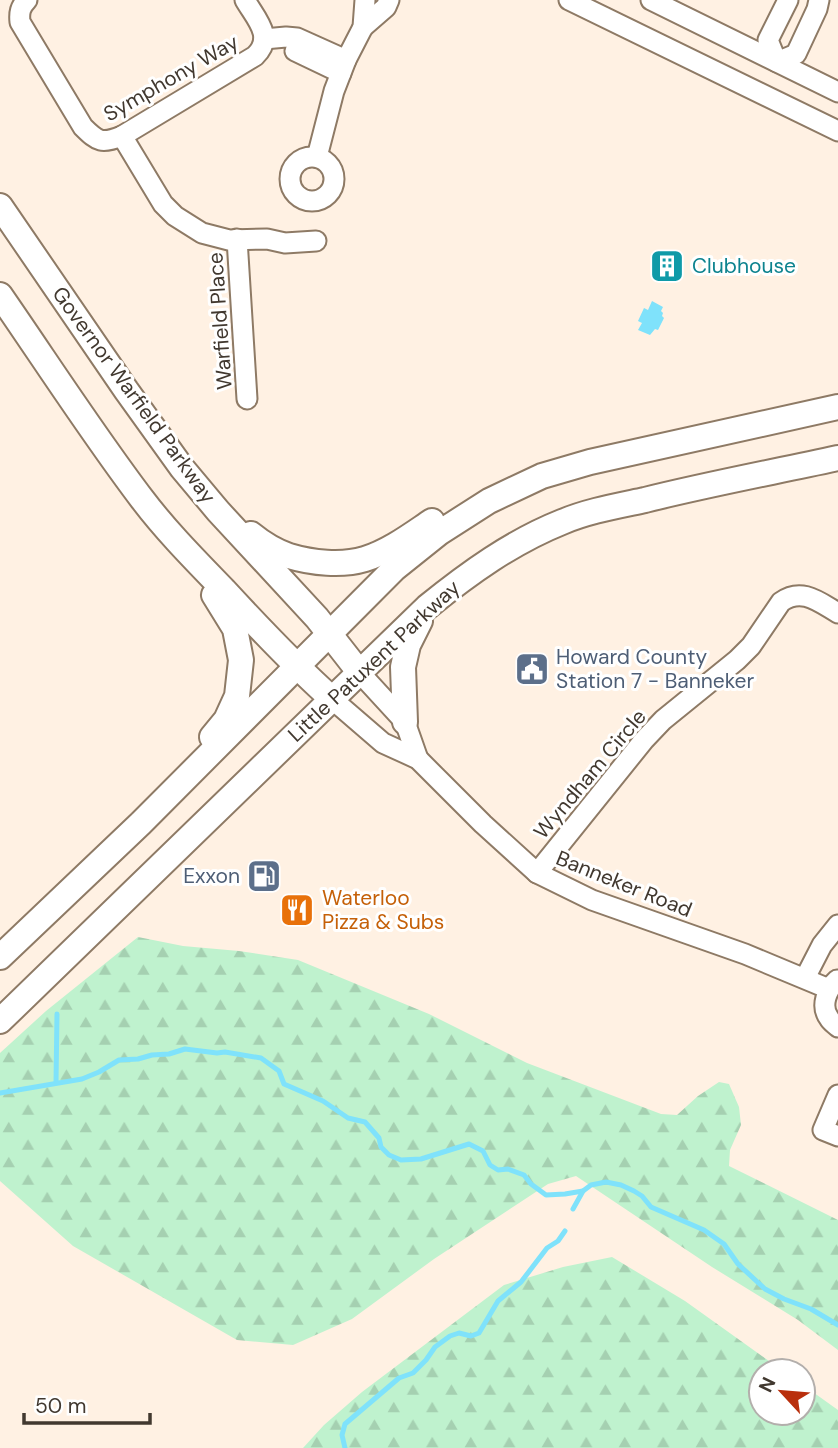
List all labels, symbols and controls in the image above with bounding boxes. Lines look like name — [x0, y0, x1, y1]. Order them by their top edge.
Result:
street label: Symphony Way — [98, 28, 244, 128]
building icon: Clubhouse — [648, 247, 686, 285]
street label: Warfield Place — [201, 251, 239, 391]
place label: Clubhouse — [692, 252, 796, 280]
street label: Governor Warfield Parkway — [46, 281, 222, 509]
street label: Little Patuxent Parkway — [282, 574, 466, 748]
place label: Howard County Station 7 - Banneker — [556, 643, 755, 695]
public building icon: Howard County Station 7 - Banneker — [513, 650, 551, 688]
street label: Wyndham Circle — [527, 703, 653, 845]
street label: Banneker Road — [552, 844, 696, 924]
fuel station icon: Exxon — [245, 857, 283, 895]
place label: Exxon — [183, 862, 240, 890]
place label: Waterloo Pizza & Subs — [322, 884, 444, 936]
restaurant icon: Waterloo Pizza & Subs — [278, 891, 316, 929]
north arrow — [747, 1357, 817, 1427]
text: N — [753, 1373, 781, 1396]
scale bar — [24, 1382, 150, 1426]
text: 50 m — [35, 1392, 86, 1420]

